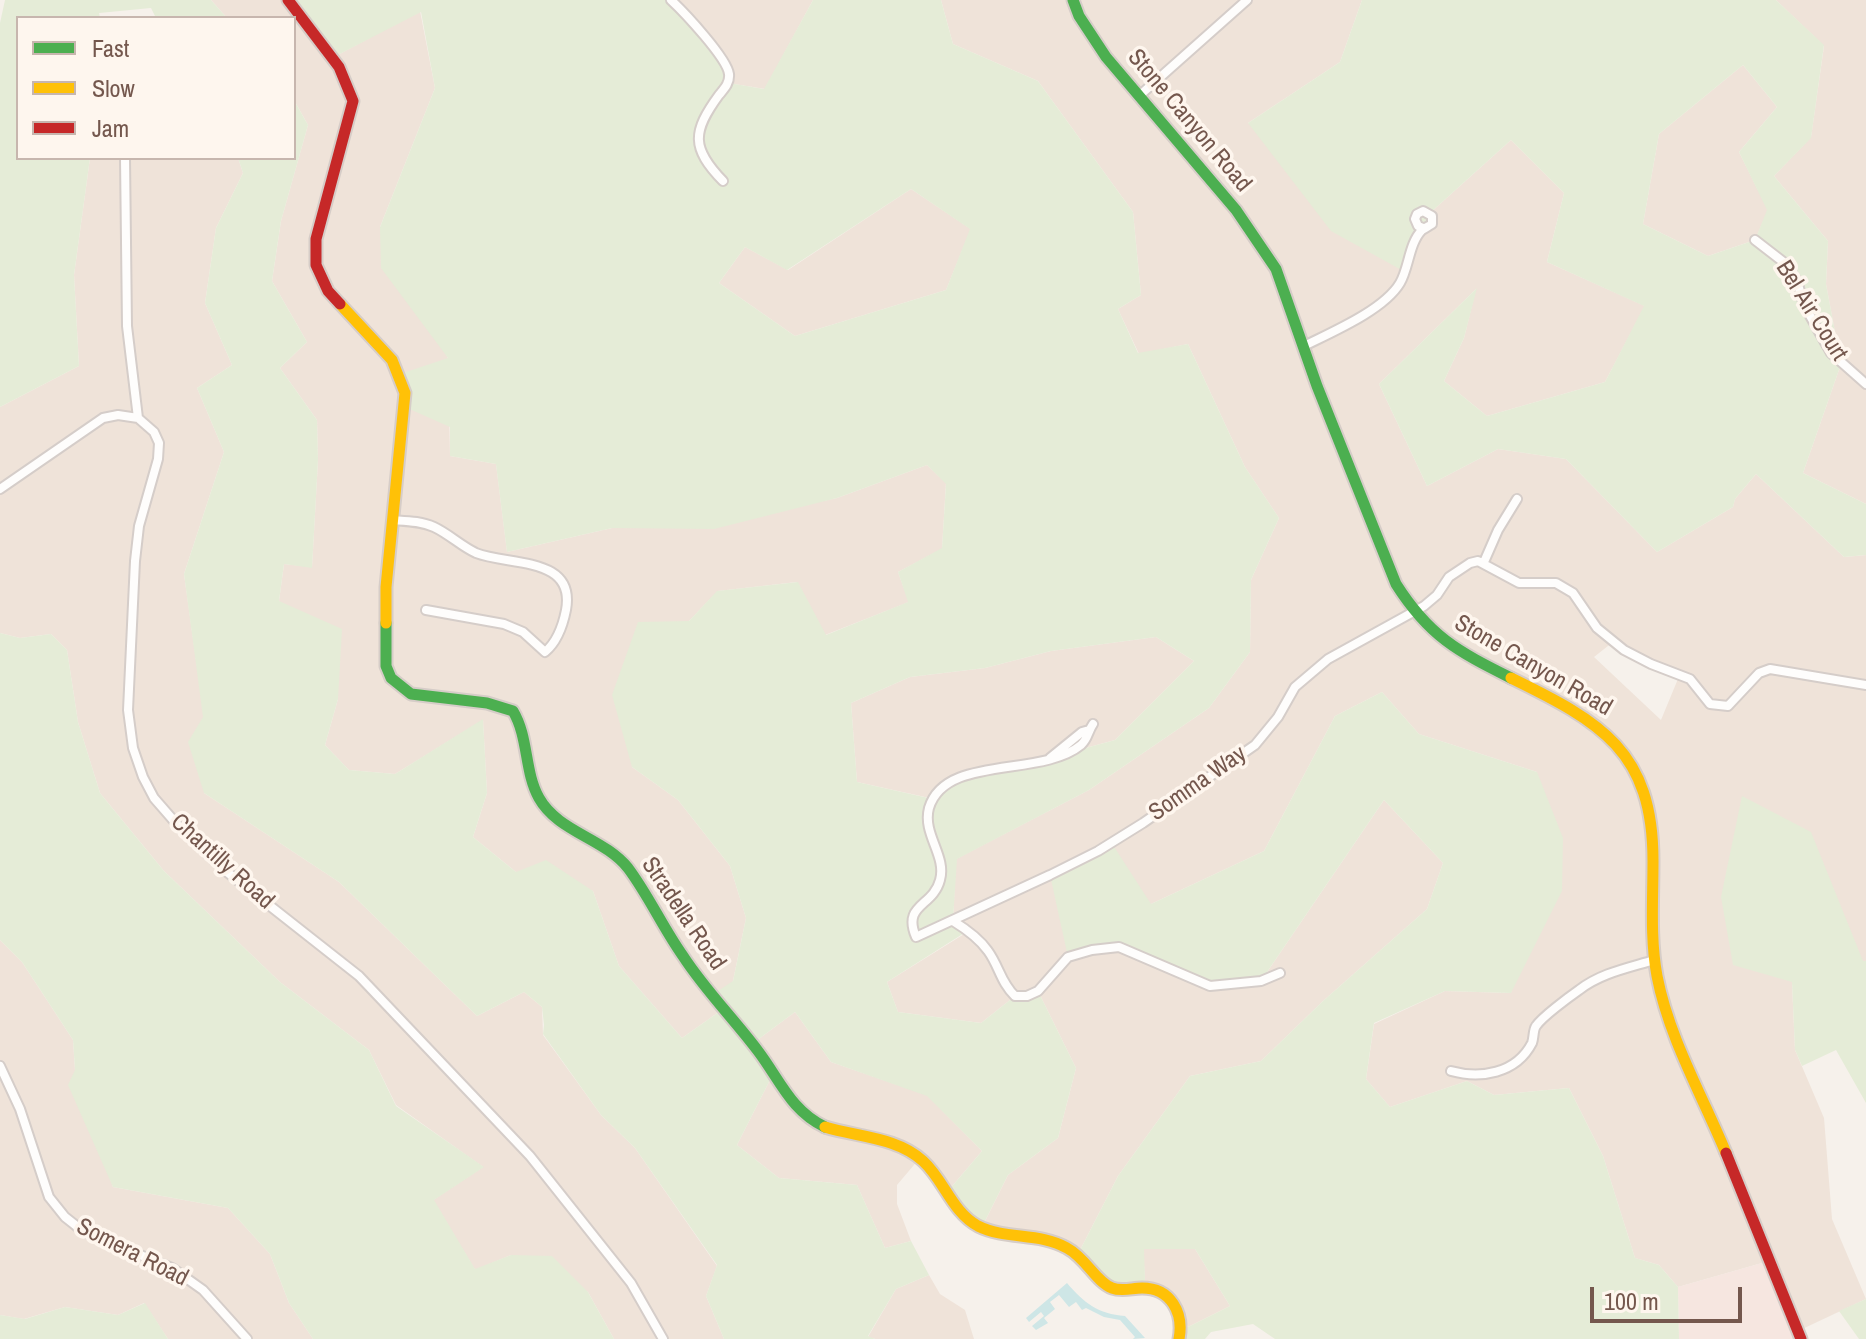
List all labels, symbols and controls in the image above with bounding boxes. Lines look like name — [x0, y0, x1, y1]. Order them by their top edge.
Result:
legend — [16, 16, 296, 160]
text: Fast — [92, 32, 129, 64]
street label: Stone Canyon Road — [1121, 44, 1257, 198]
text: Slow — [92, 72, 135, 104]
text: Jam — [92, 112, 129, 144]
street label: Bel Air Court — [1769, 256, 1853, 366]
street label: Stone Canyon Road — [1449, 609, 1617, 723]
street label: Somma Way — [1144, 740, 1252, 828]
street label: Chantilly Road — [164, 808, 280, 916]
street label: Stradella Road — [635, 852, 731, 976]
street label: Somera Road — [71, 1213, 193, 1293]
scale bar — [1594, 1271, 1746, 1321]
text: 100 m — [1604, 1285, 1659, 1317]

